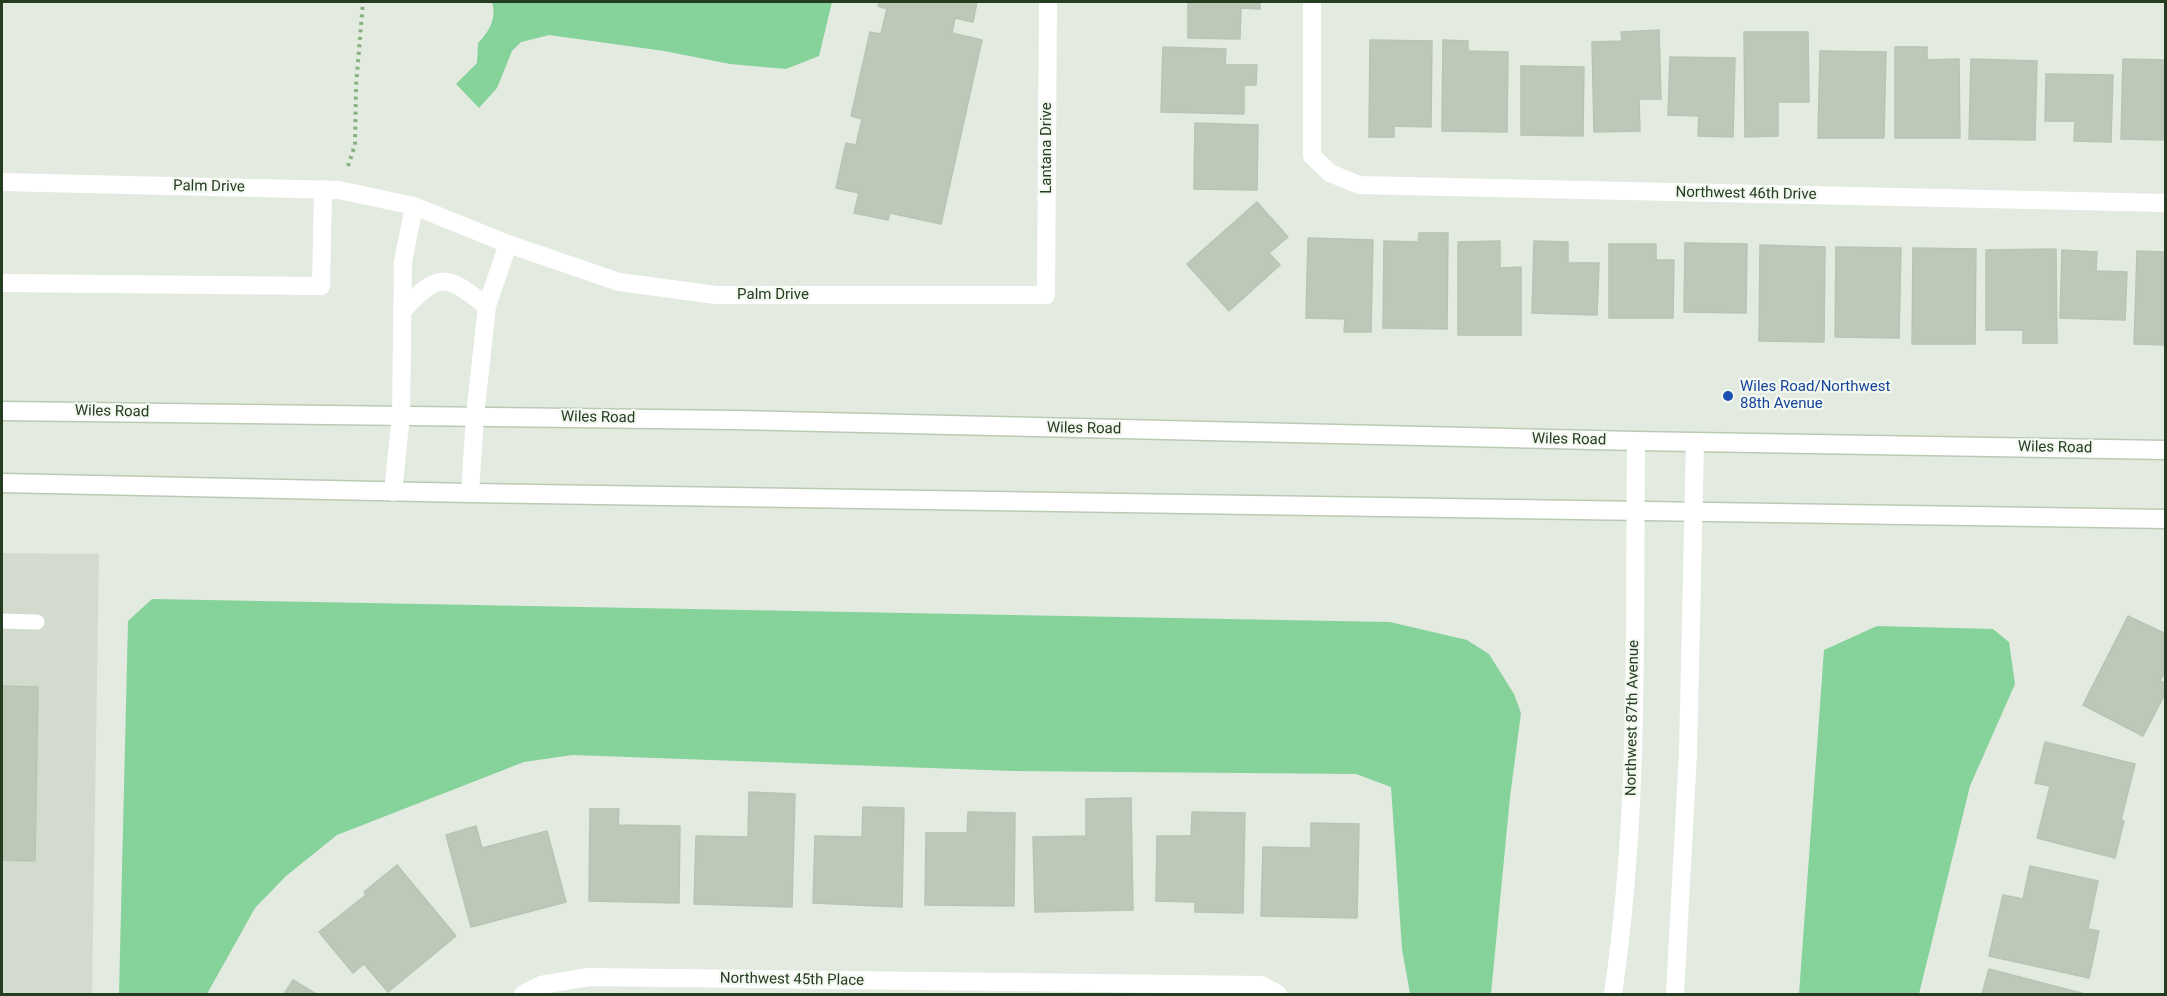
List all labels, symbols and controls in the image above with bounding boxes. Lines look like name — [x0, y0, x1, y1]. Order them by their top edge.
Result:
street label: Lantana Drive — [1038, 102, 1056, 194]
street label: Palm Drive — [173, 177, 245, 197]
street label: Northwest 46th Drive — [1675, 184, 1817, 204]
street label: Palm Drive — [737, 286, 809, 304]
place label: Wiles Road/Northwest 88th Avenue — [1740, 378, 1890, 413]
marker: Wiles Road/Northwest 88th Avenue — [1721, 389, 1735, 403]
street label: Wiles Road — [75, 402, 149, 422]
street label: Wiles Road — [561, 408, 635, 428]
street label: Wiles Road — [1047, 419, 1121, 439]
street label: Wiles Road — [1532, 430, 1606, 450]
street label: Wiles Road — [2018, 438, 2092, 458]
street label: Northwest 87th Avenue — [1623, 640, 1643, 796]
street label: Northwest 45th Place — [720, 970, 864, 990]

